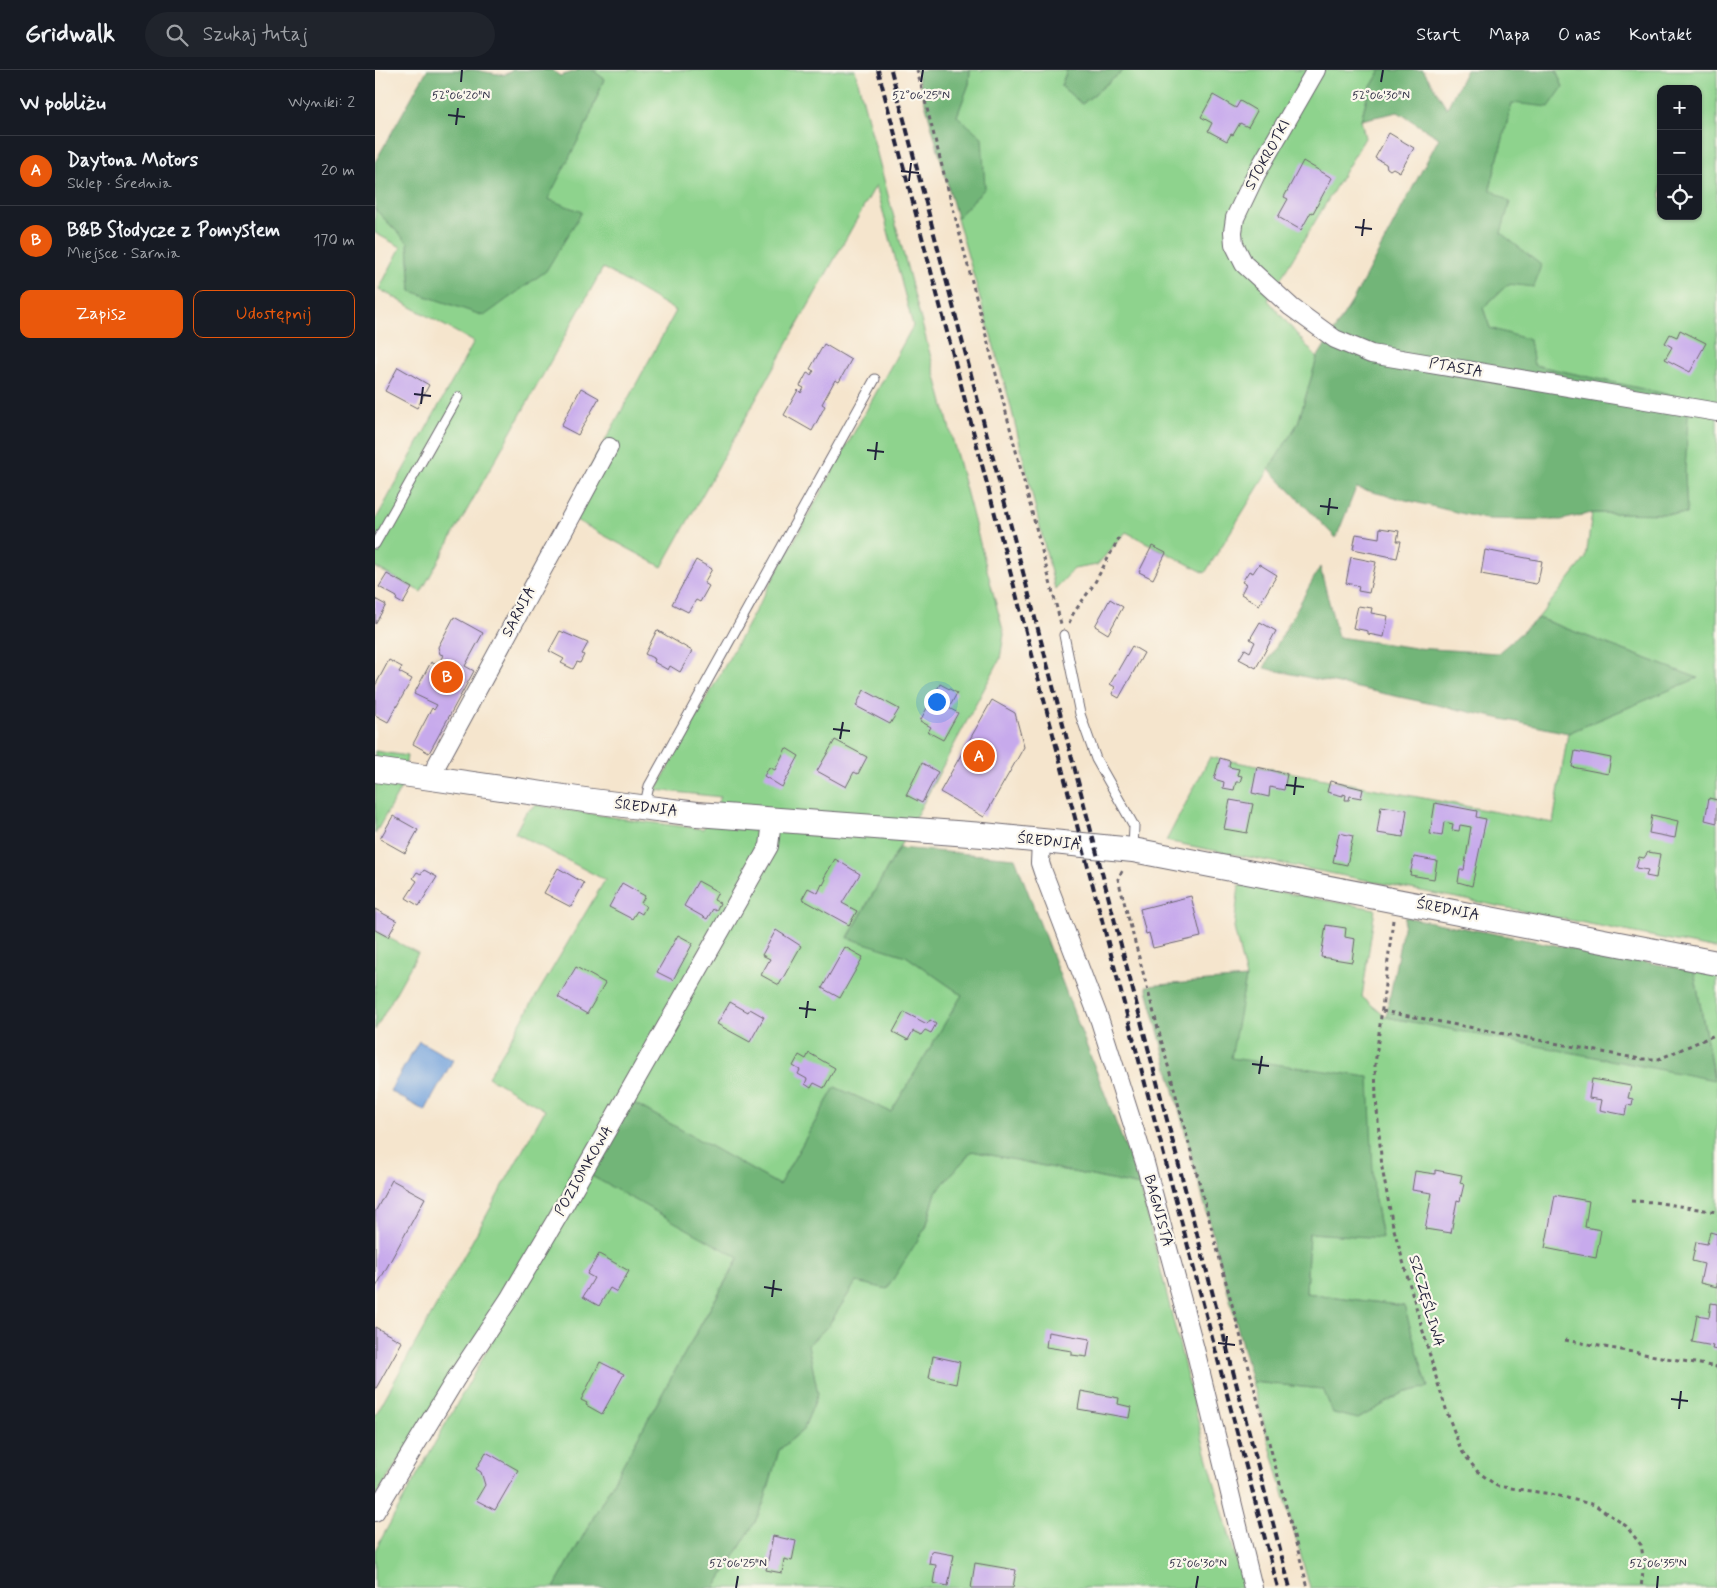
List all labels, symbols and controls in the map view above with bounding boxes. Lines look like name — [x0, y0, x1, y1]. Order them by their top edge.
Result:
search box — [145, 12, 495, 57]
text: Gridwalk — [25, 19, 115, 50]
icon: search — [163, 21, 191, 49]
text: Szukaj tutaj — [203, 22, 308, 47]
text: Start — [1416, 23, 1461, 47]
text: Mapa — [1489, 23, 1530, 47]
text: O nas — [1558, 23, 1601, 47]
text: Kontakt — [1629, 23, 1692, 47]
map controls — [1657, 85, 1702, 220]
button: + — [1657, 85, 1702, 130]
text: 52°06'20"N — [432, 88, 490, 104]
text: 52°06'25"N — [892, 88, 950, 104]
text: 52°06'30"N — [1352, 88, 1410, 104]
text: W pobliżu — [20, 89, 106, 117]
text: Wyniki: 2 — [288, 92, 355, 113]
street label: STOKROTKI — [1240, 116, 1296, 194]
button: − — [1657, 130, 1702, 175]
text: Daytona Motors — [67, 148, 198, 173]
text: A — [31, 160, 41, 181]
text: 20 m — [321, 160, 355, 181]
text: Sklep · Średnia — [67, 173, 172, 194]
button: locate — [1657, 175, 1702, 220]
text: B&B Słodycze z Pomysłem — [67, 218, 280, 243]
text: B — [31, 230, 41, 251]
text: 170 m — [313, 230, 355, 251]
text: Miejsce · Sarnia — [67, 243, 180, 264]
button: Zapisz — [20, 290, 183, 338]
button: Udostępnij — [193, 290, 355, 338]
street label: PTASIA — [1427, 353, 1485, 383]
street label: SARNIA — [497, 583, 541, 641]
pin: B — [431, 658, 463, 696]
your location — [924, 689, 950, 715]
pin: A — [963, 737, 995, 775]
street label: ŚREDNIA — [613, 793, 679, 822]
street label: ŚREDNIA — [1016, 828, 1082, 855]
street label: ŚREDNIA — [1415, 893, 1481, 926]
street label: POZIOMKOWA — [550, 1122, 618, 1220]
street label: BAGNISTA — [1139, 1173, 1177, 1249]
street label: SZCZĘŚLIWA — [1403, 1252, 1450, 1349]
text: 52°06'25"N — [709, 1556, 767, 1572]
text: 52°06'30"N — [1169, 1556, 1227, 1572]
text: 52°06'35"N — [1629, 1556, 1687, 1572]

